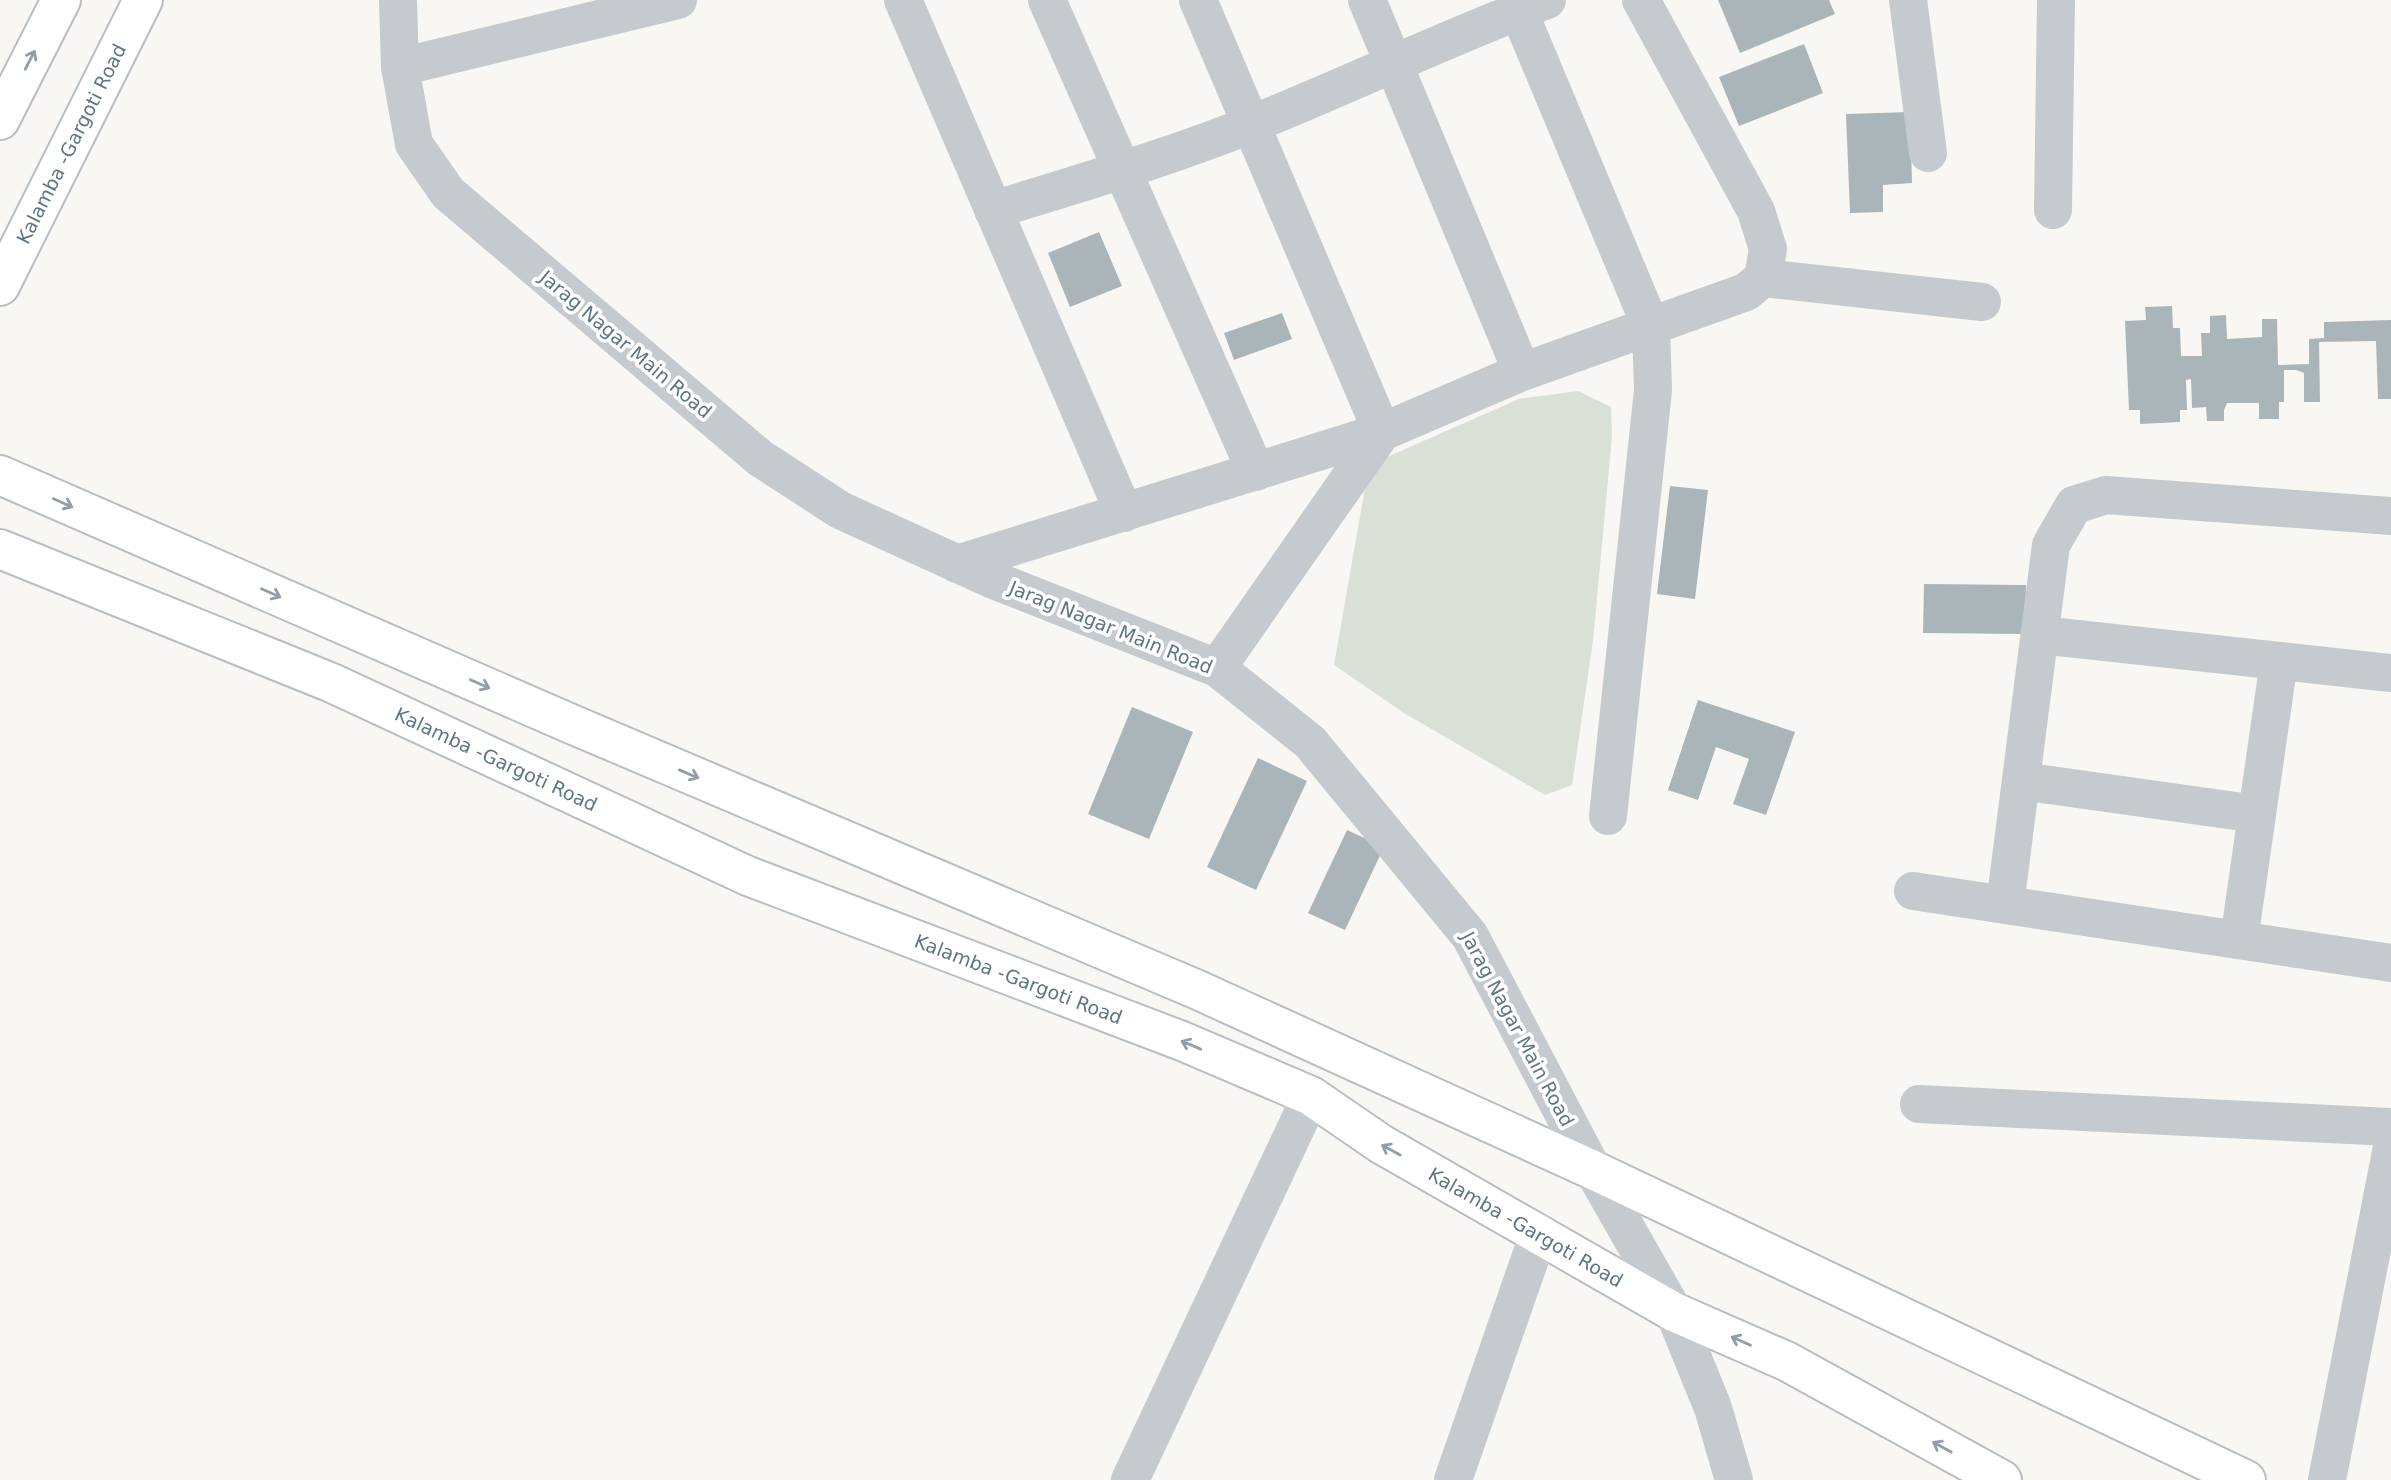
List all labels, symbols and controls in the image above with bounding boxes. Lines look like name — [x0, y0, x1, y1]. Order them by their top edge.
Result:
street label: Kalamba -Gargoti Road — [12, 40, 130, 247]
one-way arrow — [24, 50, 38, 71]
street label: Jarag Nagar Main Road — [535, 265, 716, 422]
one-way arrow — [51, 497, 73, 510]
street label: Jarag Nagar Main Road — [1005, 576, 1216, 678]
one-way arrow — [260, 587, 281, 600]
one-way arrow — [469, 678, 490, 691]
street label: Kalamba -Gargoti Road — [391, 703, 601, 816]
one-way arrow — [678, 768, 699, 781]
street label: Jarag Nagar Main Road — [1457, 927, 1579, 1130]
street label: Kalamba -Gargoti Road — [911, 929, 1126, 1028]
one-way arrow — [1180, 1037, 1202, 1050]
one-way arrow — [1382, 1143, 1402, 1157]
street label: Kalamba -Gargoti Road — [1425, 1163, 1627, 1291]
one-way arrow — [1731, 1334, 1752, 1347]
one-way arrow — [1932, 1440, 1953, 1453]

